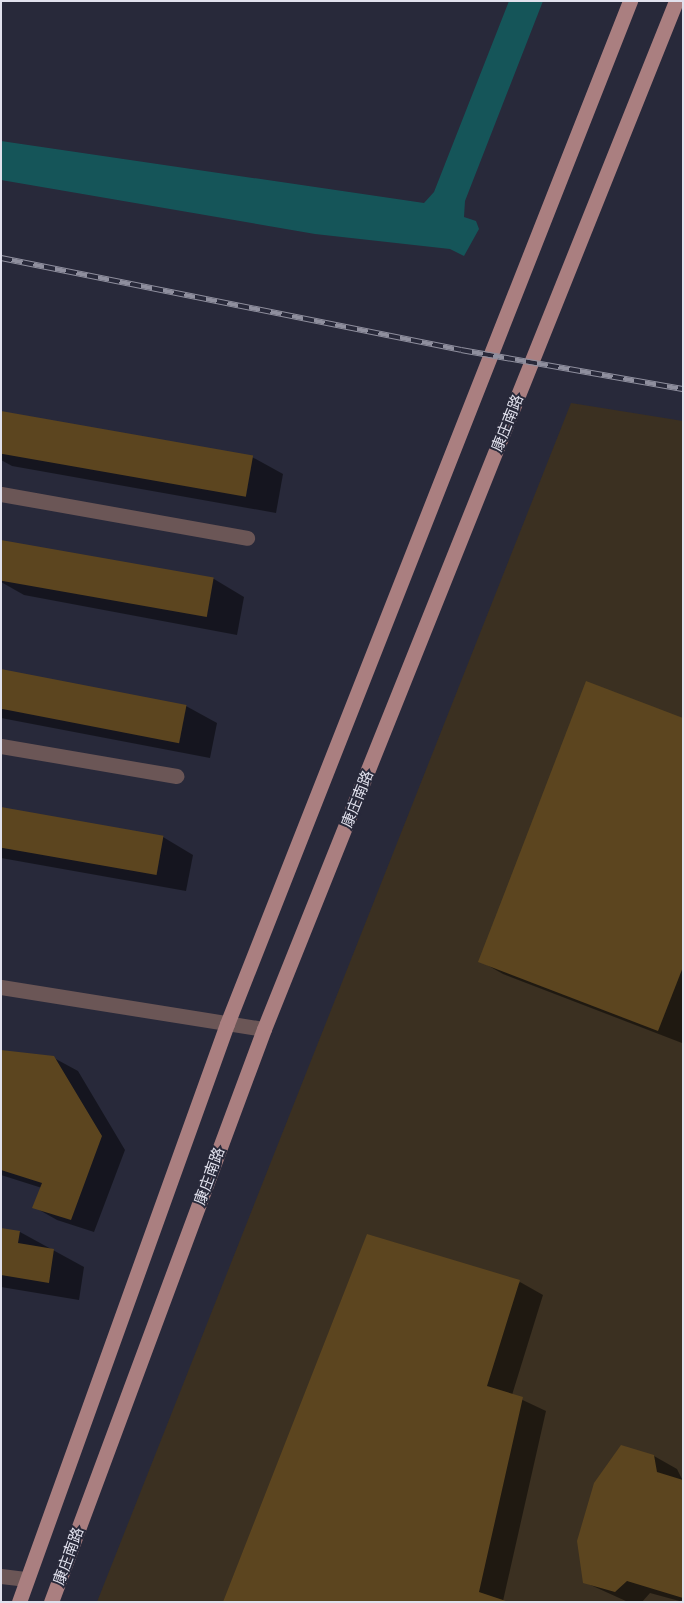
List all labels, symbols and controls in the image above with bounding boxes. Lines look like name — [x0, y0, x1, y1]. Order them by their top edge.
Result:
street label: 康庄南路 — [487, 392, 527, 454]
street label: 康庄南路 — [337, 768, 377, 830]
street label: 康庄南路 — [190, 1145, 228, 1207]
street label: 康庄南路 — [49, 1525, 87, 1587]

